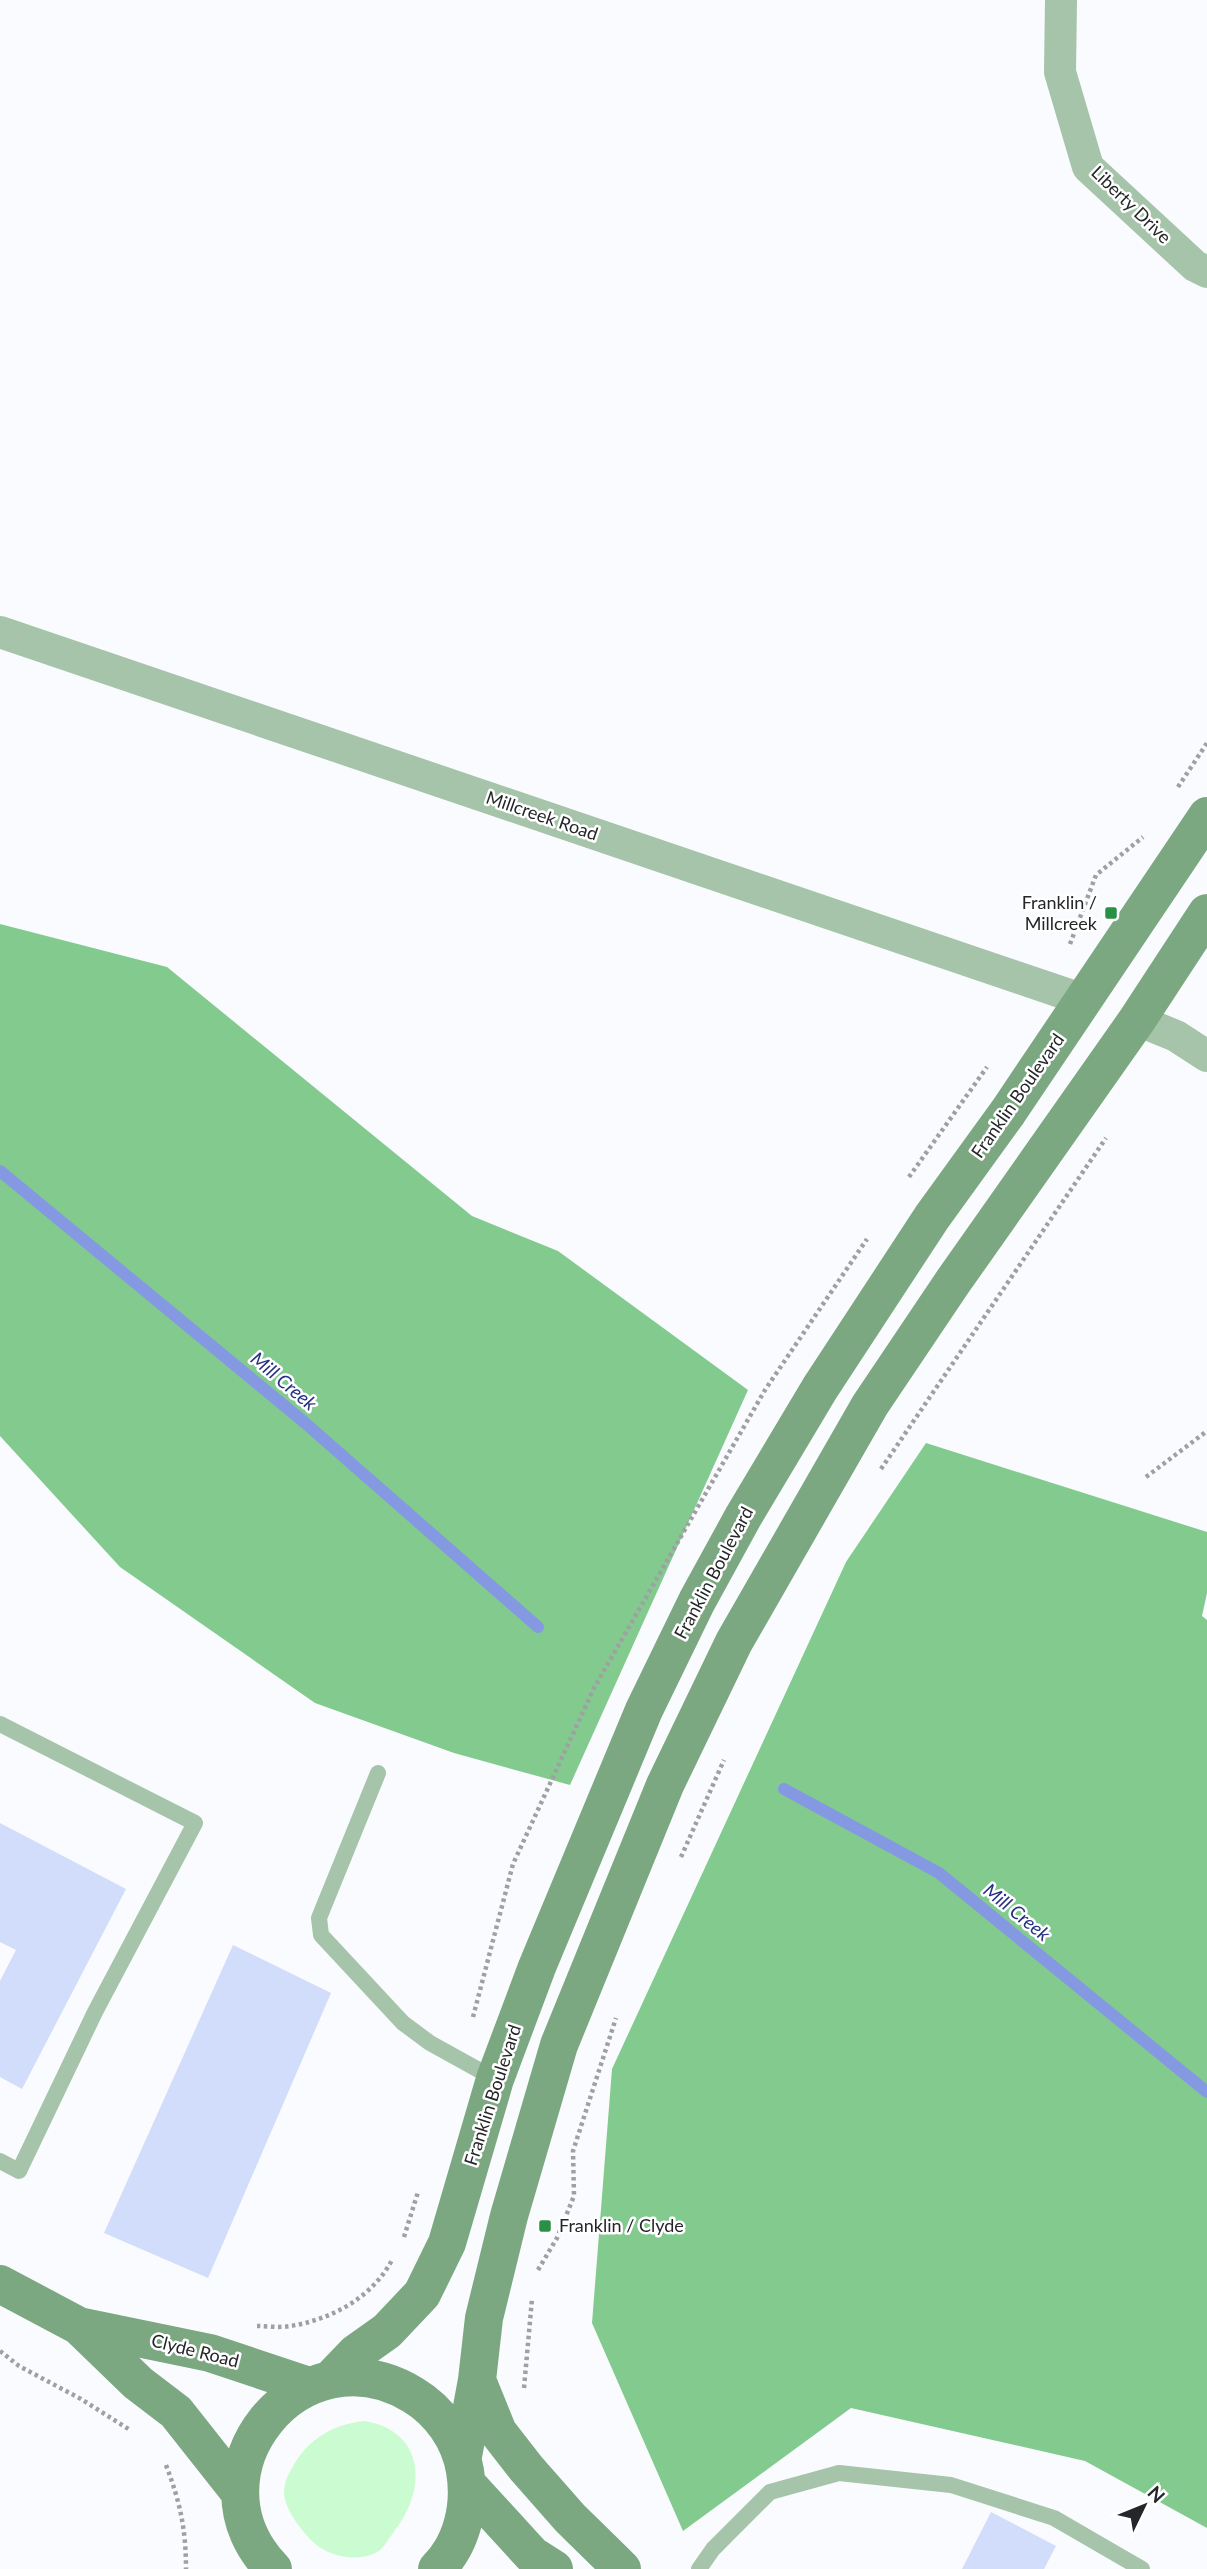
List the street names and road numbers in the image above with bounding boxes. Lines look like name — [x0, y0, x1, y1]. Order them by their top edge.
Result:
street label: Liberty Drive — [1087, 161, 1176, 248]
street label: Millcreek Road — [483, 786, 601, 844]
street label: Franklin Boulevard — [966, 1029, 1068, 1162]
street label: Franklin Boulevard — [669, 1503, 757, 1643]
street label: Franklin Boulevard — [459, 2021, 525, 2168]
street label: Clyde Road — [149, 2329, 241, 2372]

